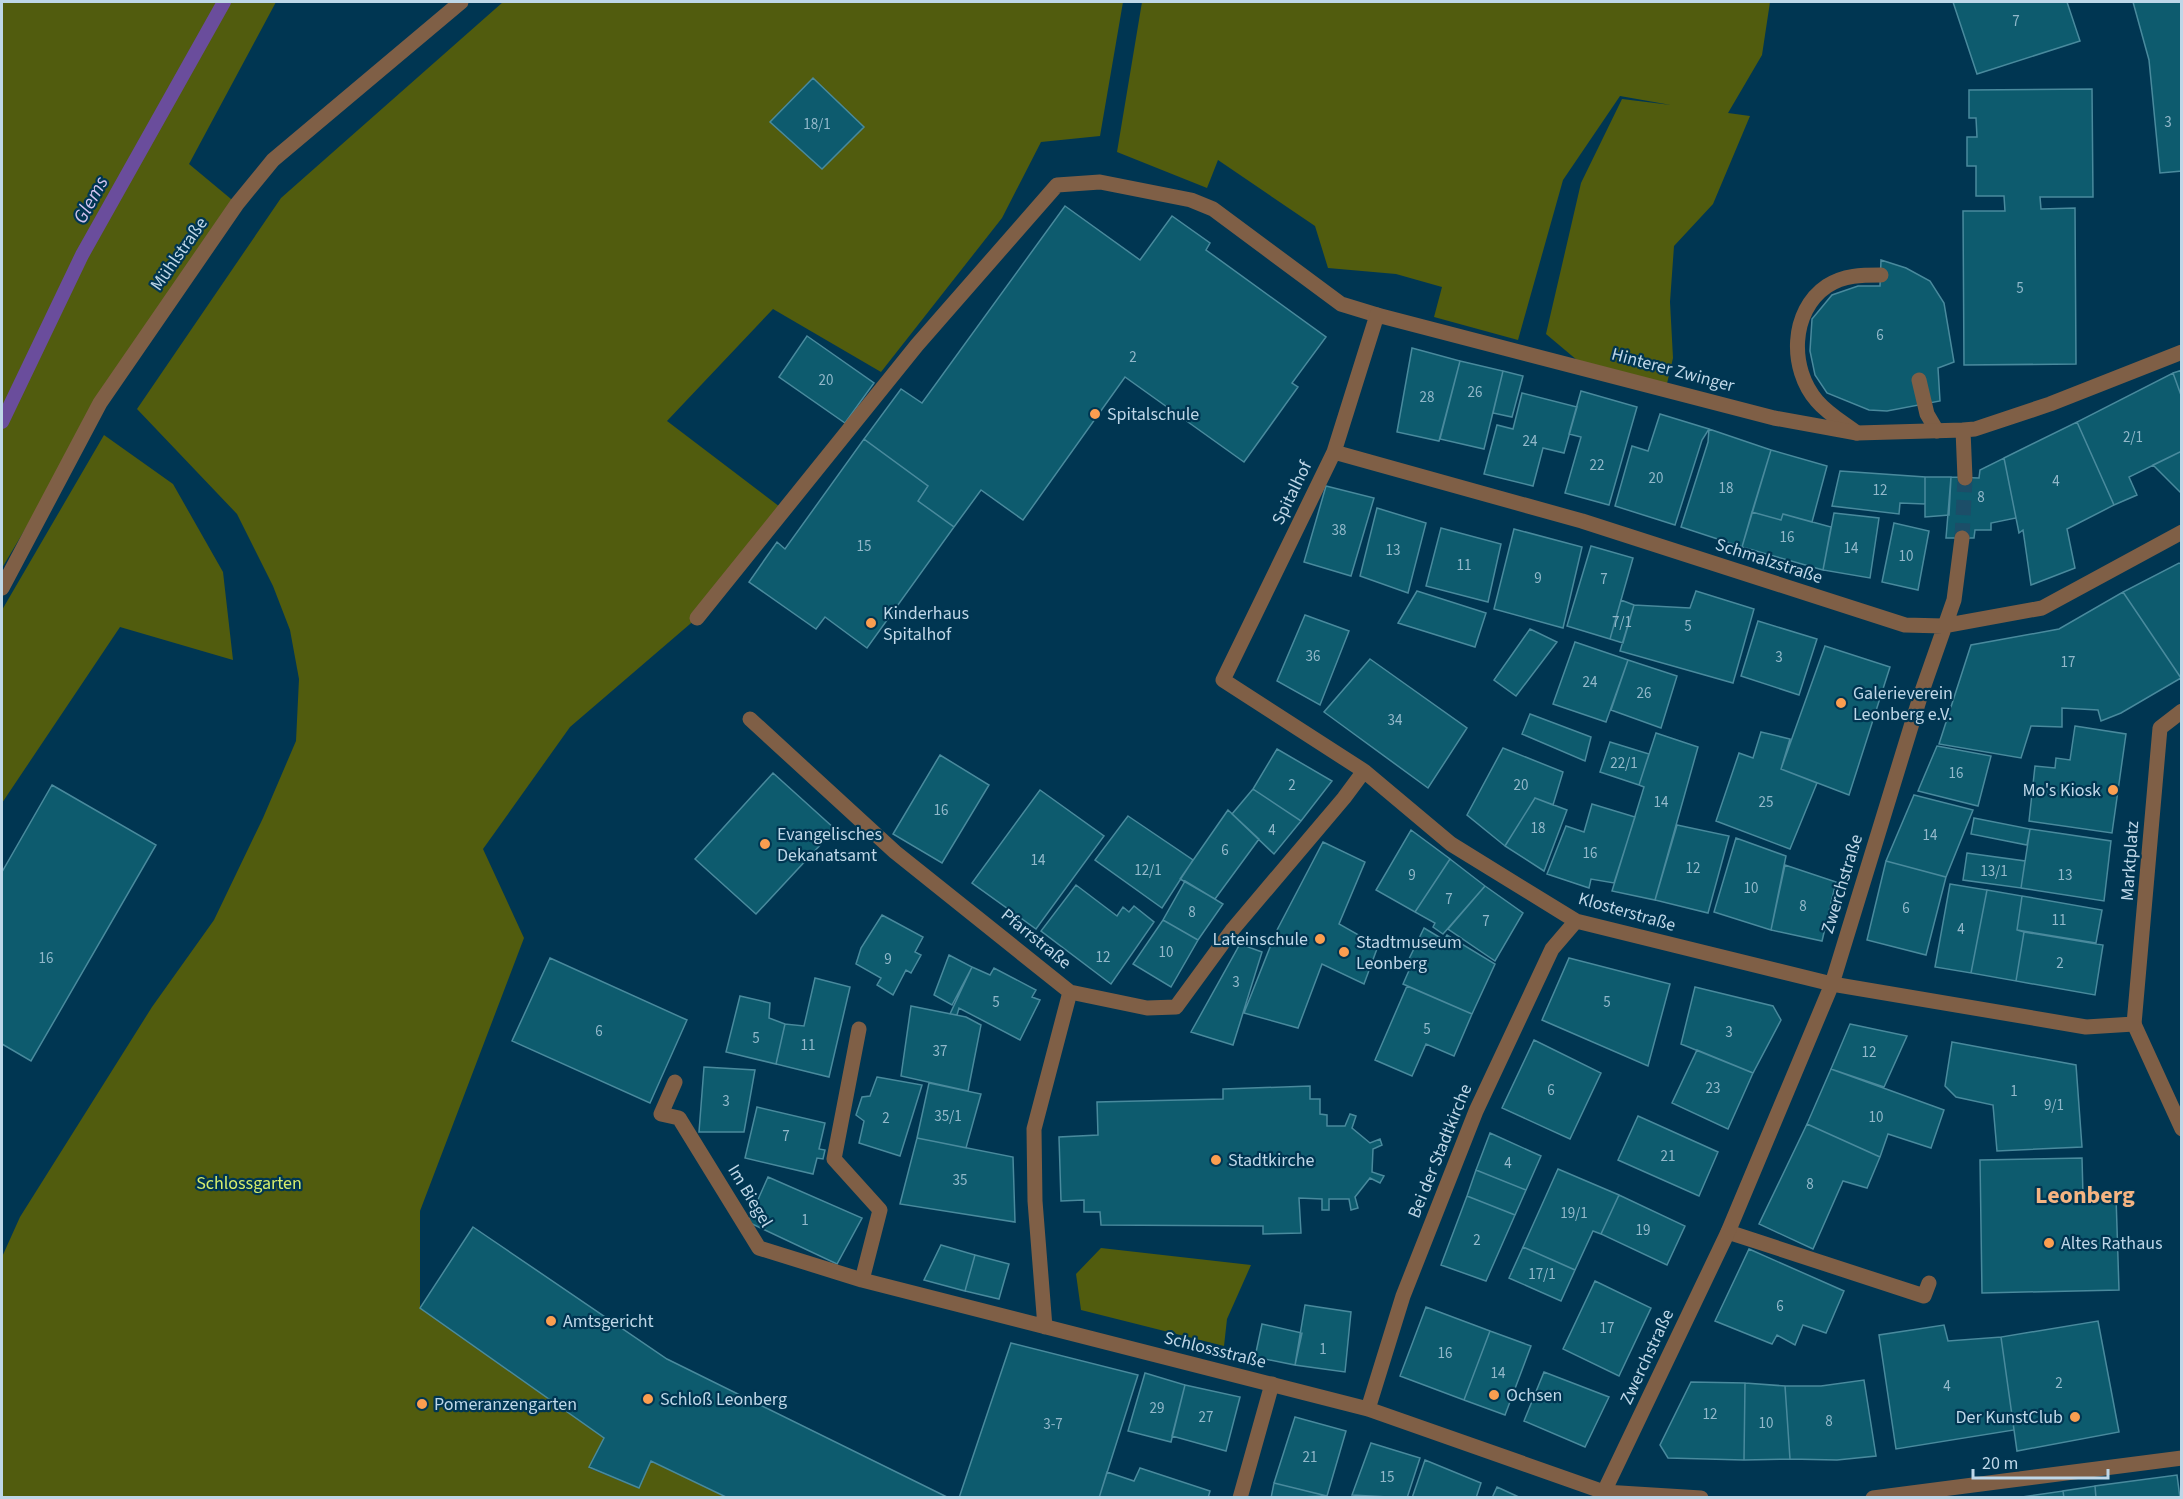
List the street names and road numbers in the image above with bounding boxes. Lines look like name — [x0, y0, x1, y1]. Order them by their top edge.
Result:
street label: Mühlstraße — [144, 212, 214, 296]
street label: Hinterer Zwinger — [1609, 342, 1738, 399]
street label: Spitalhof — [1266, 456, 1318, 529]
street label: Schmalzstraße — [1712, 532, 1826, 590]
street label: Marktplatz — [2115, 820, 2145, 902]
street label: Zwerchstraße — [1815, 831, 1869, 937]
street label: Klosterstraße — [1575, 886, 1679, 938]
street label: Pfarrstraße — [995, 903, 1077, 975]
street label: Bei der Stadtkirche — [1402, 1080, 1478, 1222]
street label: Im Biegel — [721, 1160, 779, 1232]
street label: Zwerchstraße — [1614, 1305, 1680, 1409]
street label: Schlossstraße — [1161, 1325, 1269, 1375]

